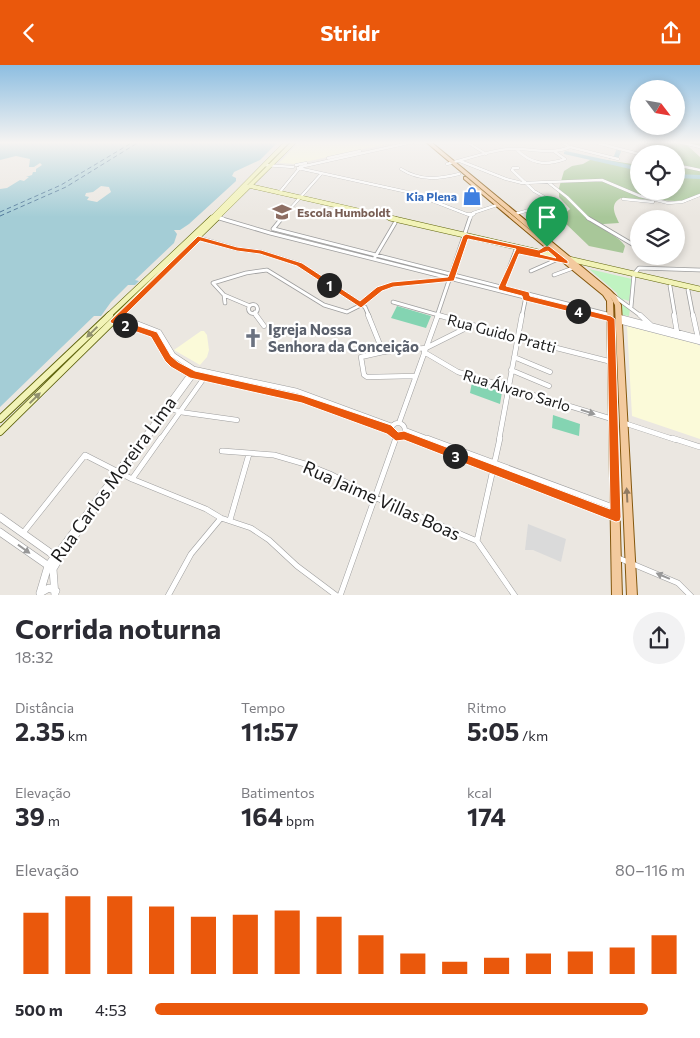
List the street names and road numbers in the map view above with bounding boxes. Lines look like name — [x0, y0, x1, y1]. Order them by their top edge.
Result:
street label: Rua Guido Pratti — [446, 310, 558, 356]
street label: Rua Álvaro Sarlo — [461, 364, 573, 415]
street label: Rua Carlos Moreira Lima — [45, 392, 181, 566]
street label: Rua Jaime Villas Boas — [300, 455, 464, 545]

